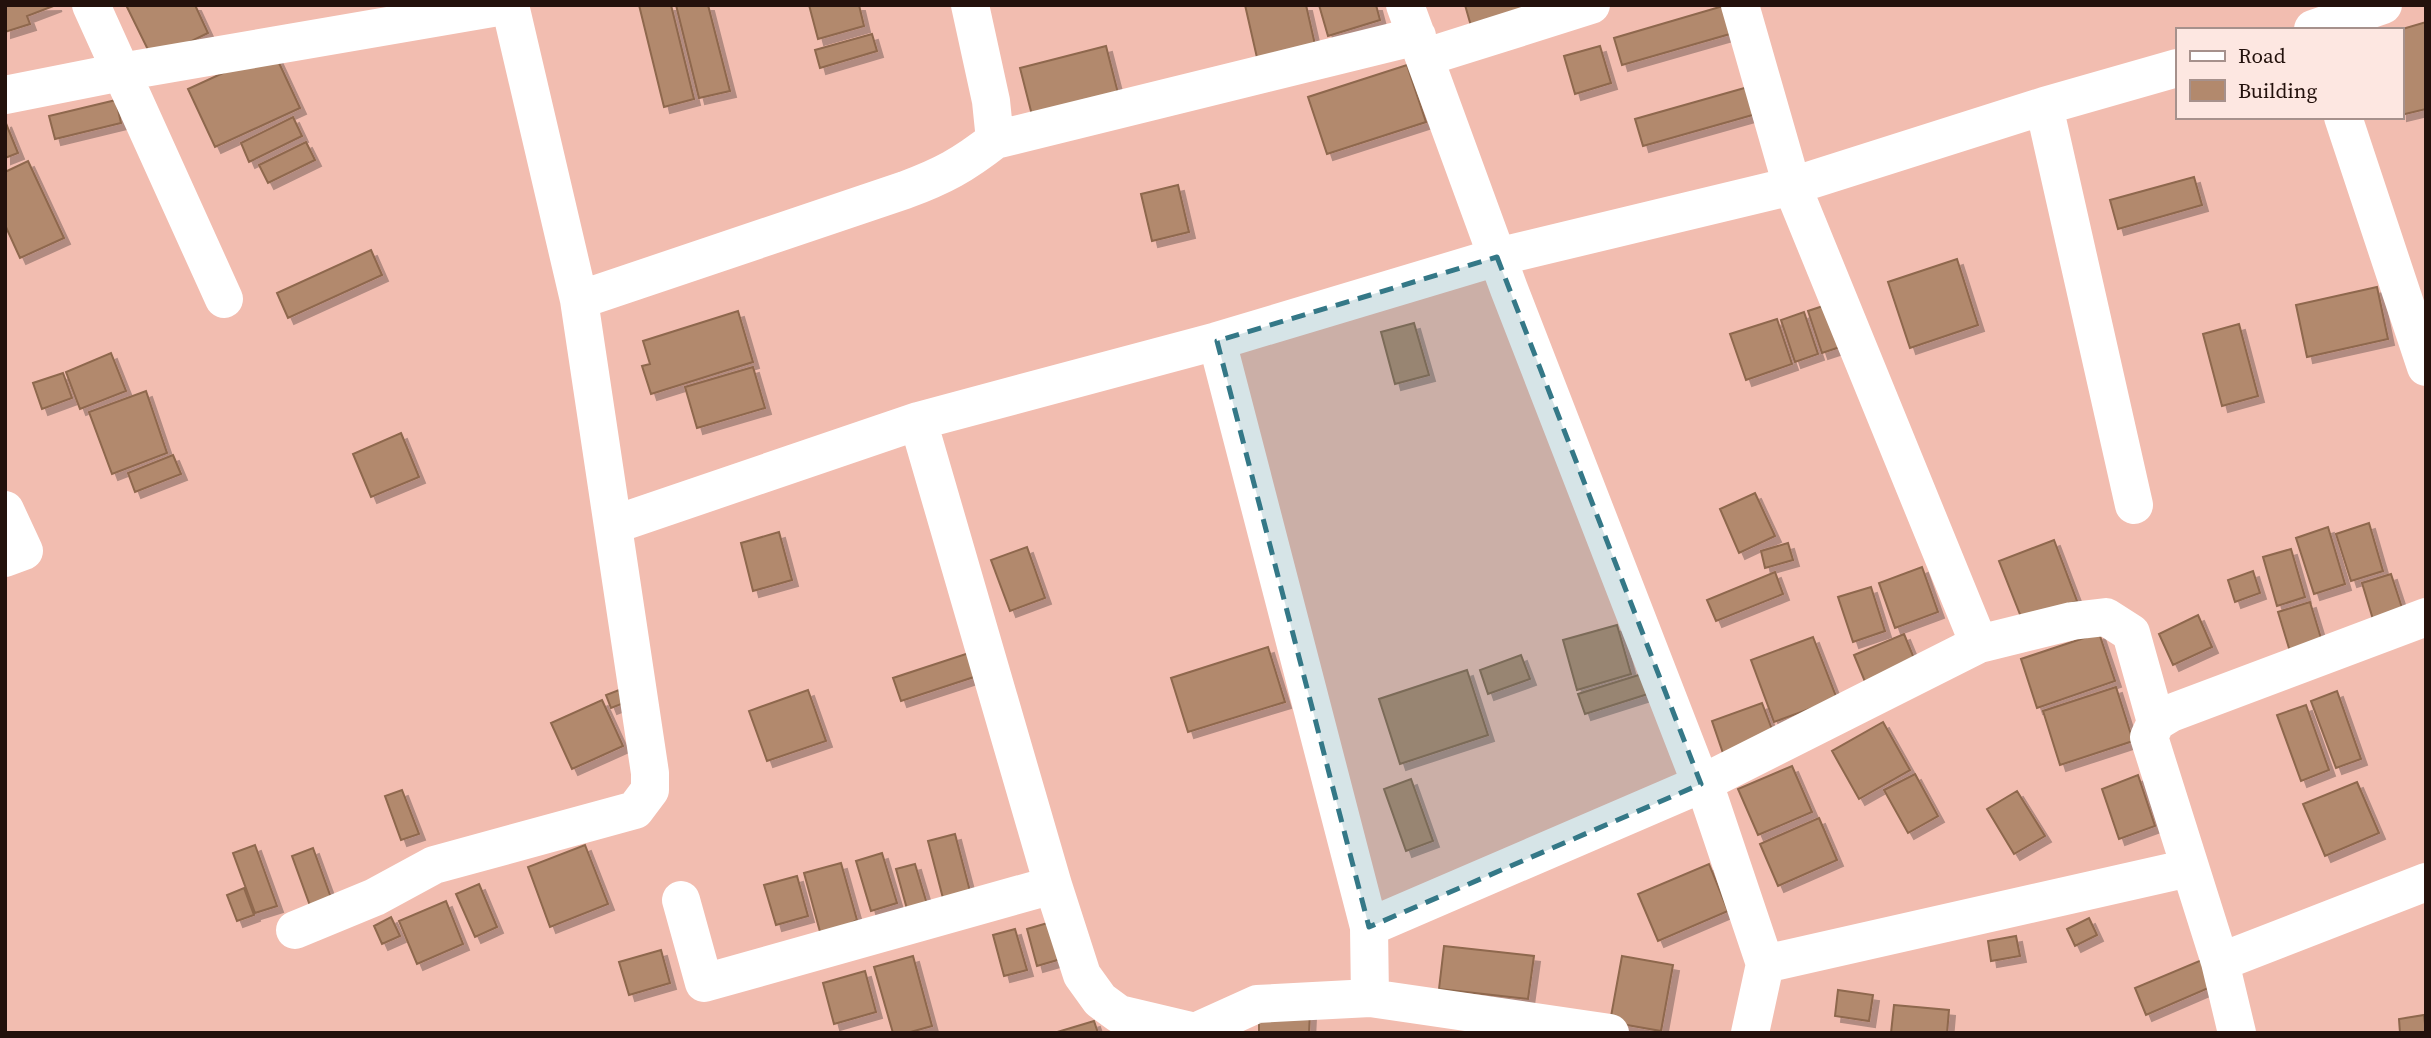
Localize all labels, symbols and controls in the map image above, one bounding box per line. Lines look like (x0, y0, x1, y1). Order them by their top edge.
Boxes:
legend (2176, 28, 2403, 119)
text: Road (2238, 41, 2286, 70)
text: Building (2238, 76, 2317, 105)

